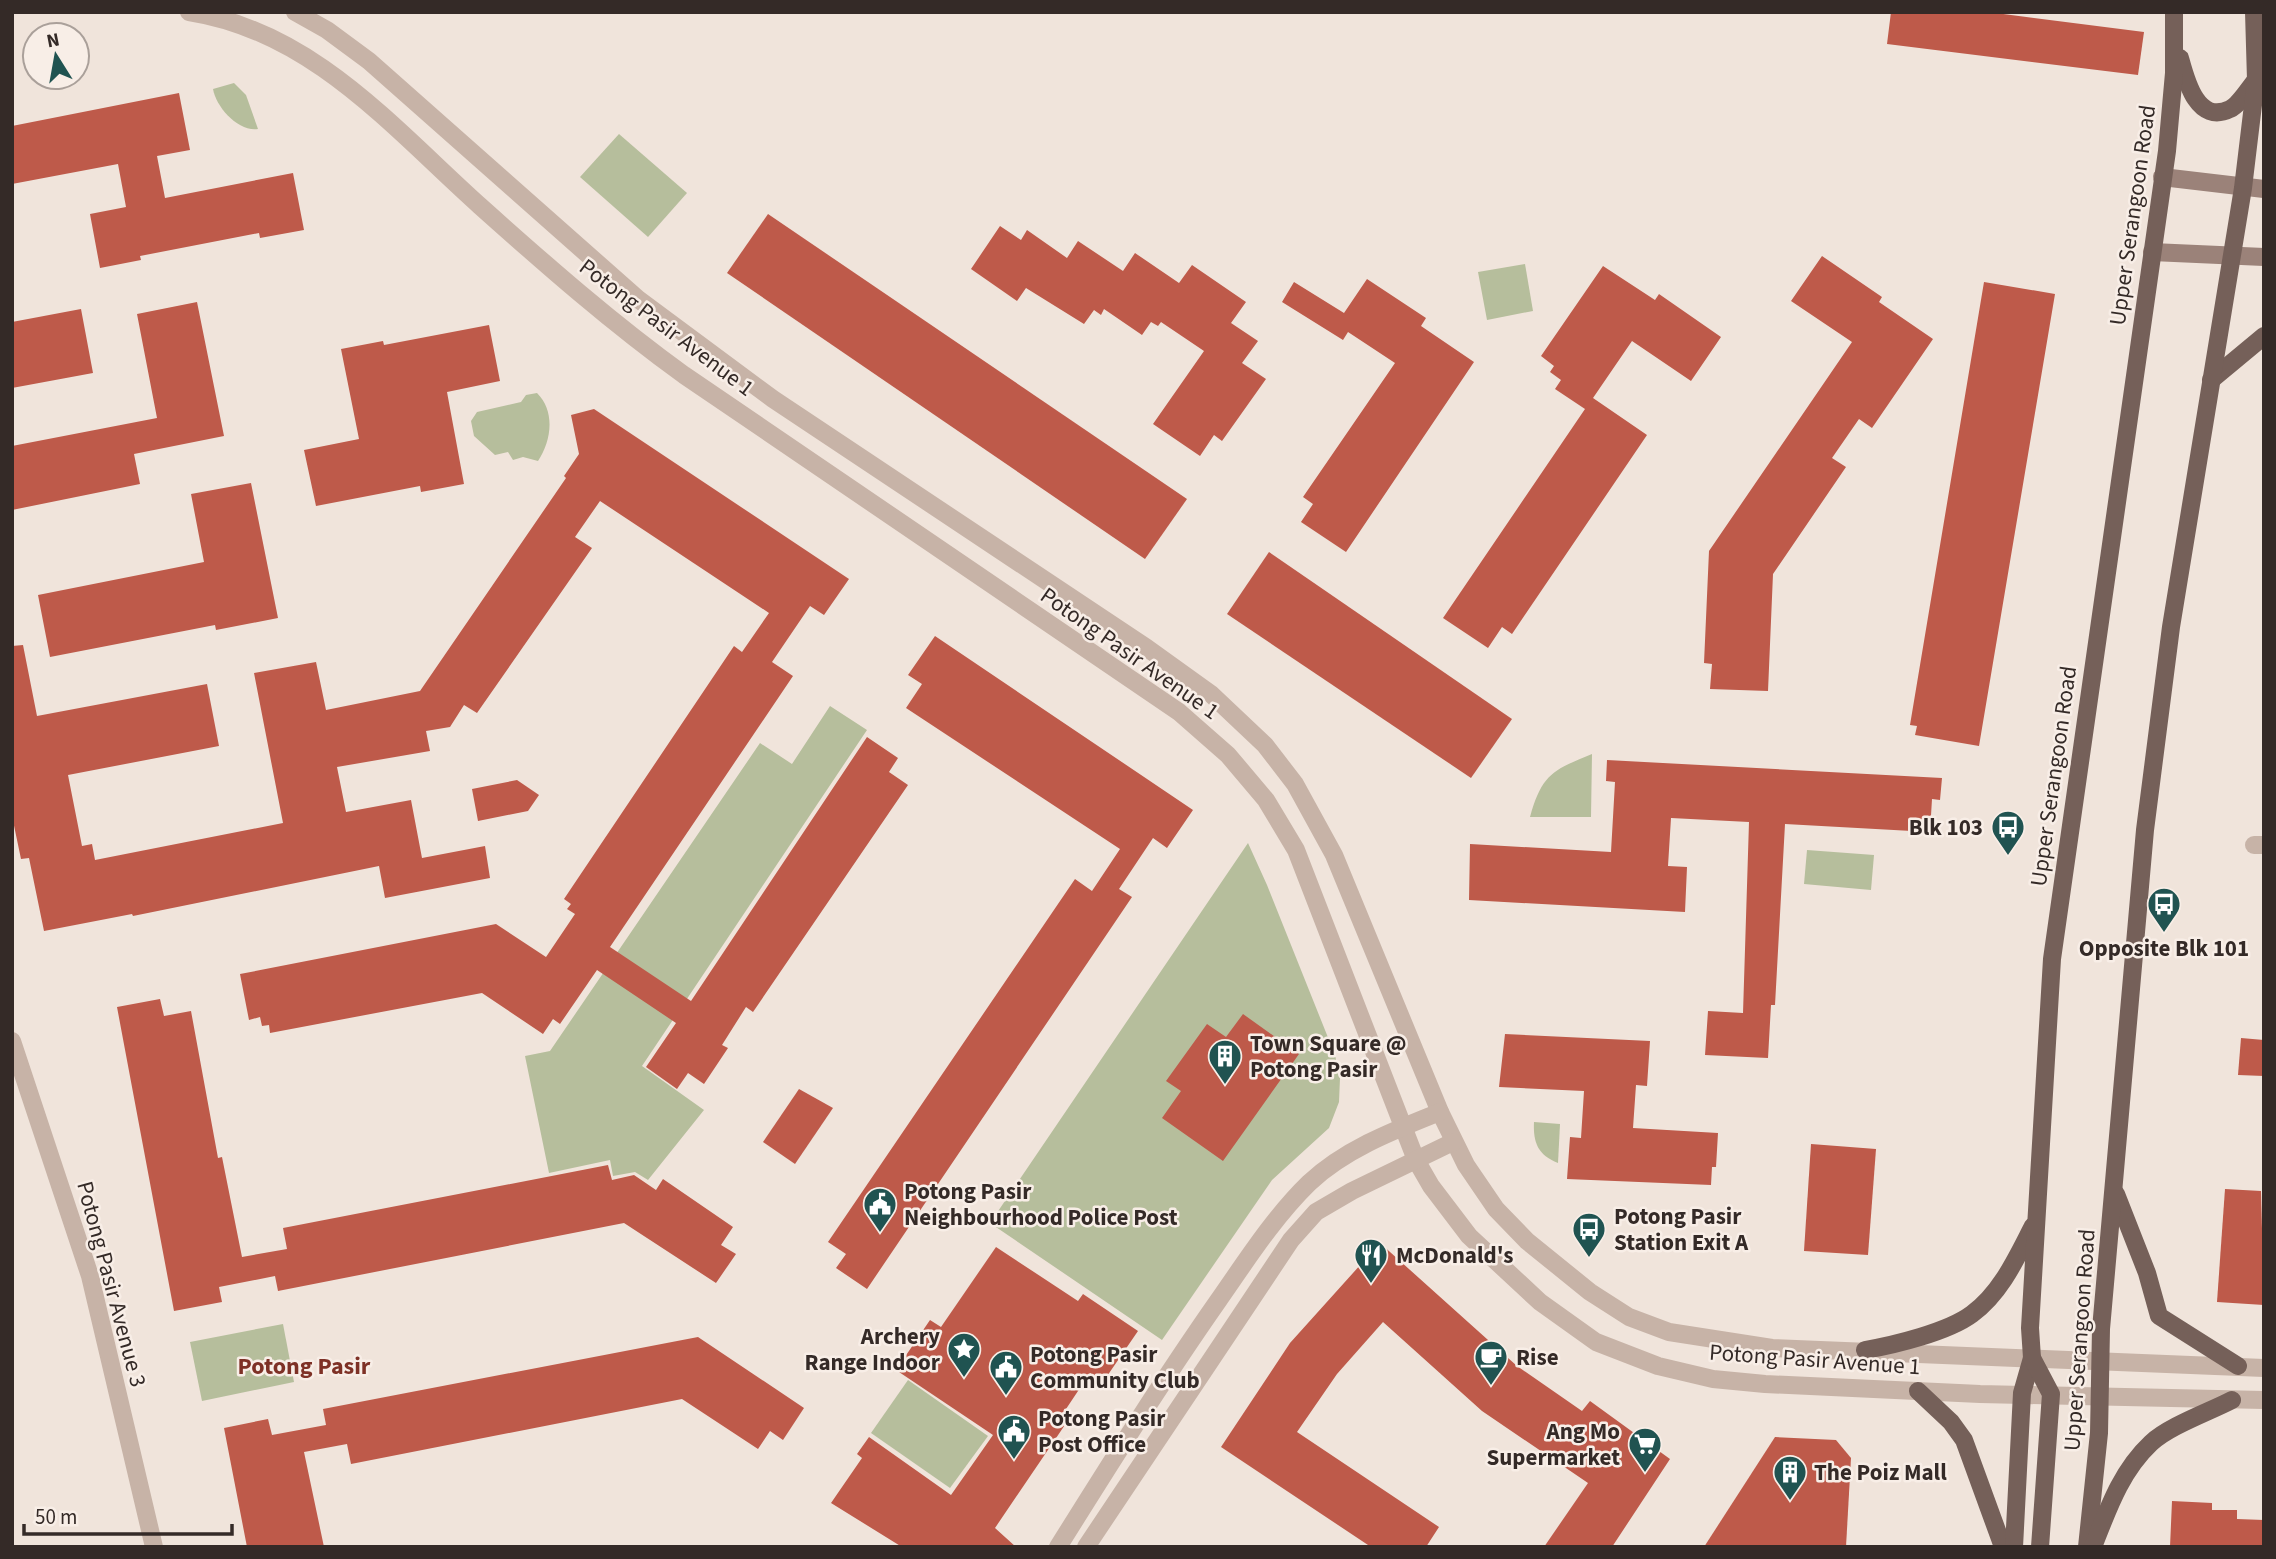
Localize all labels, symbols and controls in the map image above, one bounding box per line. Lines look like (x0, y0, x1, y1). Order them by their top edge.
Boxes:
north arrow (21, 21, 91, 91)
text: N (44, 26, 62, 55)
street label: Upper Serangoon Road (2101, 103, 2164, 327)
street label: Potong Pasir Avenue 1 (572, 251, 761, 404)
street label: Potong Pasir Avenue 1 (1034, 579, 1226, 728)
street label: Upper Serangoon Road (2022, 664, 2085, 888)
bus stop icon: Blk 103 (1989, 808, 2027, 857)
place label: Blk 103 (1909, 811, 1983, 844)
bus stop icon: Opposite Blk 101 (2145, 885, 2183, 934)
place label: Opposite Blk 101 (2079, 932, 2249, 965)
place label: Town Square @ Potong Pasir (1250, 1027, 1407, 1086)
building icon: Town Square @ Potong Pasir (1206, 1037, 1244, 1086)
place label: Potong Pasir Neighbourhood Police Post (904, 1175, 1178, 1234)
street label: Potong Pasir Avenue 3 (68, 1178, 155, 1391)
public building icon: Potong Pasir Neighbourhood Police Post (861, 1185, 899, 1234)
place label: Potong Pasir Station Exit A (1614, 1200, 1749, 1259)
bus stop icon: Potong Pasir Station Exit A (1570, 1210, 1608, 1259)
street label: Upper Serangoon Road (2055, 1228, 2104, 1452)
restaurant icon: McDonald's (1352, 1236, 1390, 1285)
place label: McDonald's (1396, 1239, 1513, 1272)
place label: Archery Range Indoor (804, 1320, 941, 1379)
place icon: Archery Range Indoor (945, 1330, 983, 1379)
street label: Potong Pasir Avenue 1 (1708, 1336, 1922, 1383)
place label: Potong Pasir Community Club (1030, 1338, 1200, 1397)
cafe icon: Rise (1472, 1338, 1510, 1387)
place label: Rise (1516, 1341, 1559, 1374)
public building icon: Potong Pasir Community Club (987, 1348, 1025, 1397)
district label: Potong Pasir (238, 1349, 371, 1384)
place label: Potong Pasir Post Office (1038, 1402, 1166, 1461)
public building icon: Potong Pasir Post Office (995, 1412, 1033, 1461)
place label: Ang Mo Supermarket (1486, 1415, 1620, 1474)
supermarket icon: Ang Mo Supermarket (1626, 1425, 1664, 1474)
building icon: The Poiz Mall (1771, 1453, 1809, 1502)
place label: The Poiz Mall (1814, 1456, 1947, 1489)
scale bar (24, 1492, 233, 1536)
text: 50 m (35, 1502, 77, 1532)

